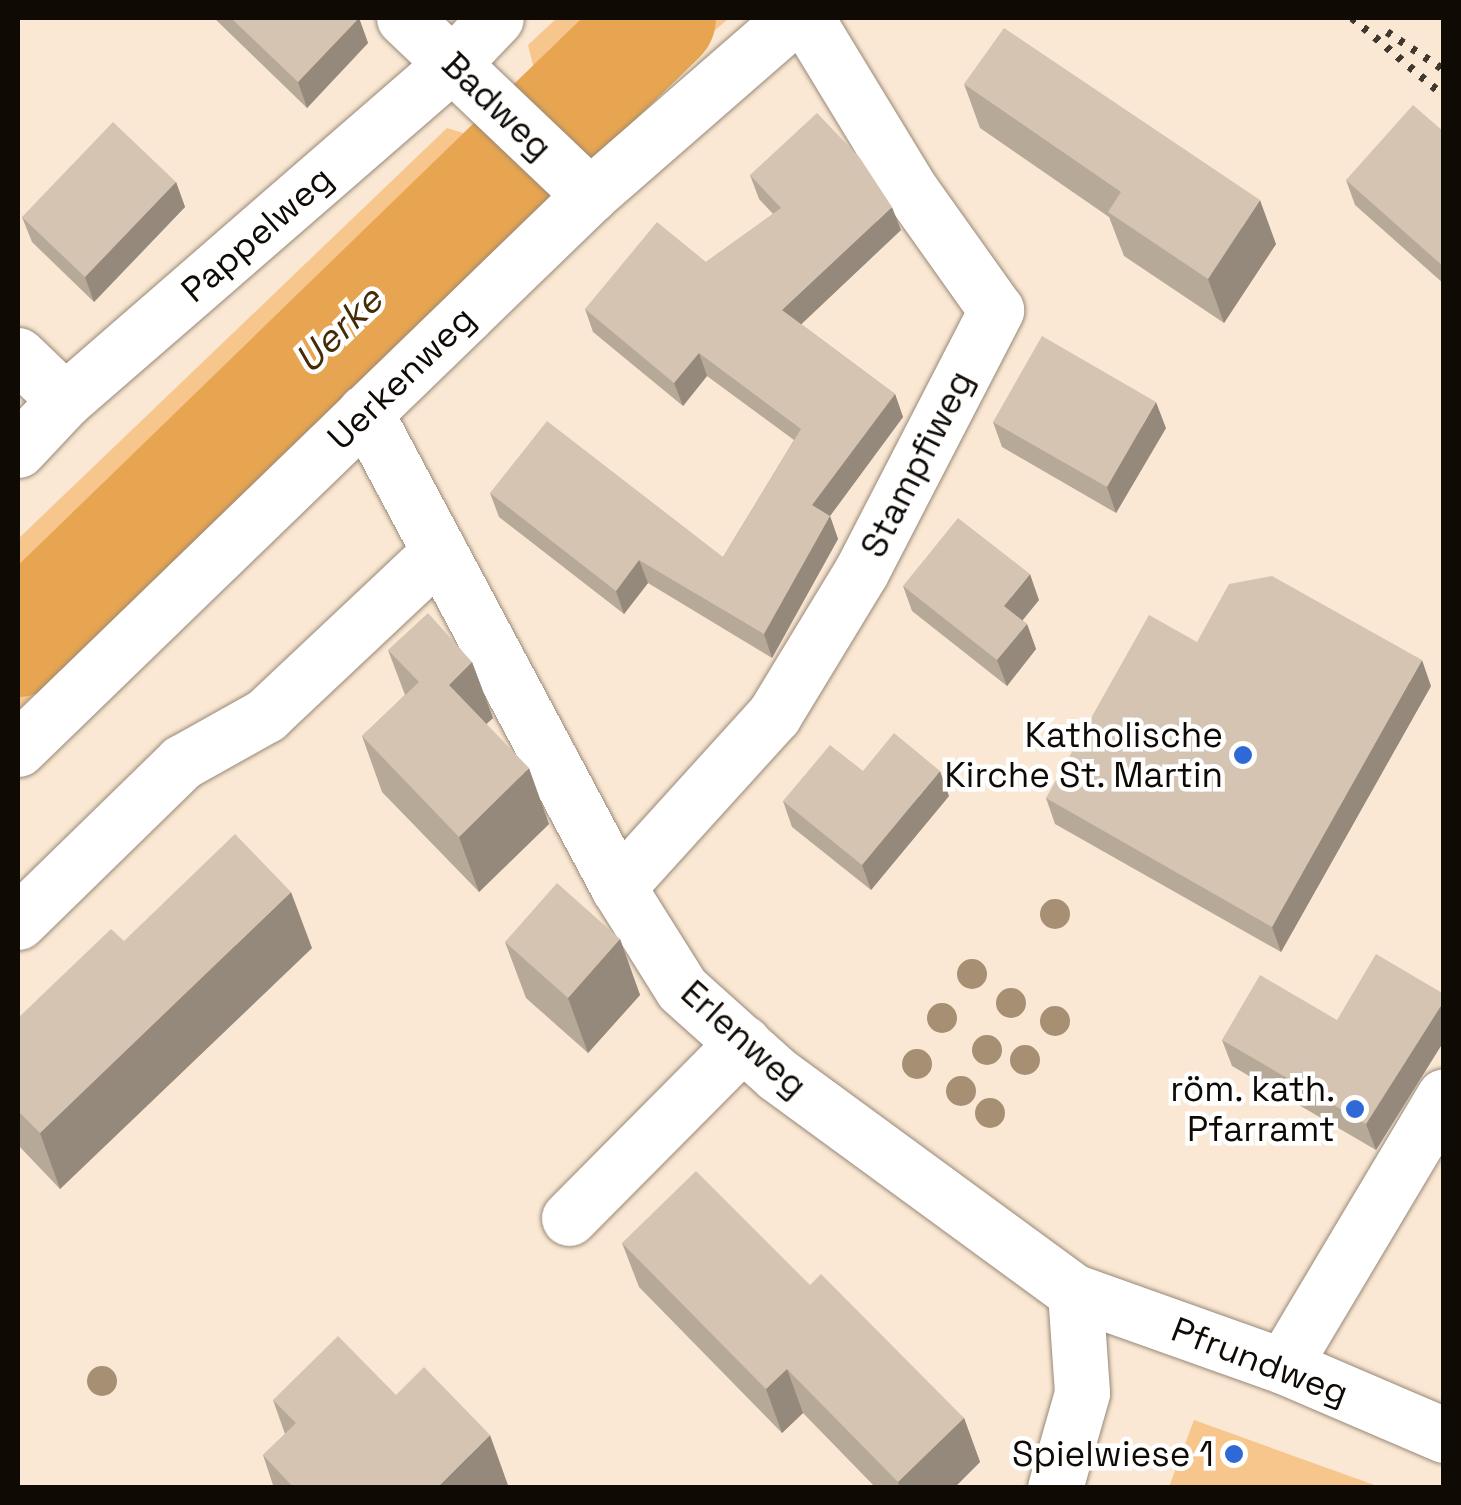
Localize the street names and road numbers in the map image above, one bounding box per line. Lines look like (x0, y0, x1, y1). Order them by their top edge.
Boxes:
street label: Badweg (433, 44, 561, 168)
street label: Pappelweg (173, 157, 341, 311)
street label: Uerkenweg (319, 298, 483, 458)
street label: Stampfiweg (852, 364, 982, 564)
street label: Erlenweg (673, 972, 815, 1106)
street label: Pfrundweg (1166, 1308, 1354, 1414)

